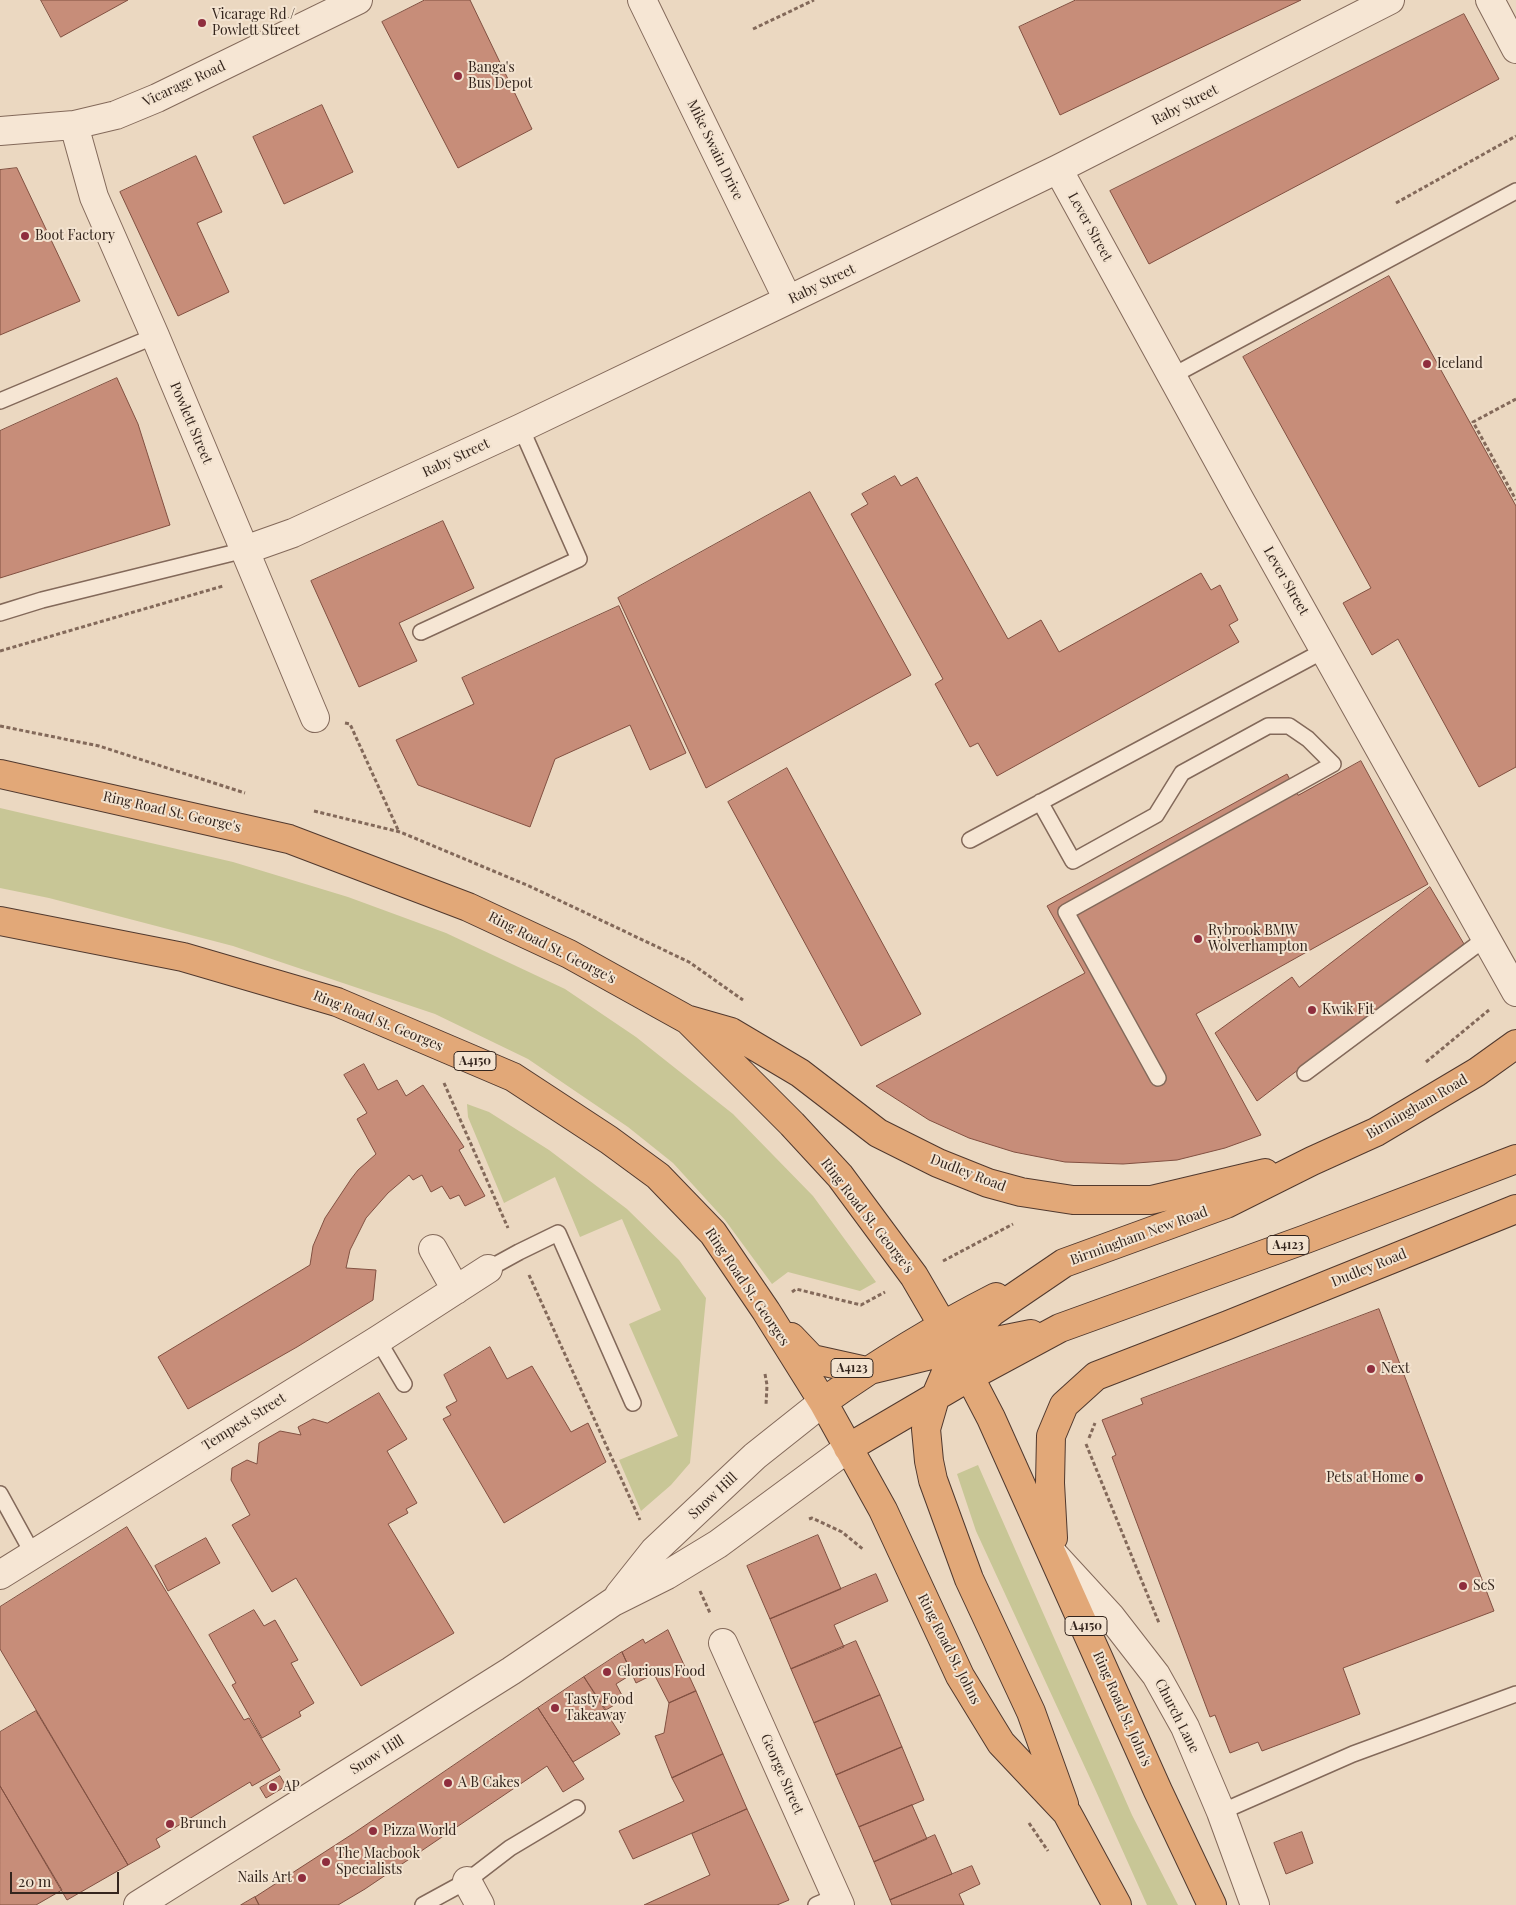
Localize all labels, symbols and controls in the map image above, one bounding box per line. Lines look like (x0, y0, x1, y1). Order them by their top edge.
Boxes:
place label: Vicarage Rd / Powlett Street (212, 7, 299, 40)
marker: Vicarage Rd / Powlett Street (196, 17, 208, 29)
street label: Vicarage Road (140, 58, 228, 110)
place label: Banga's Bus Depot (468, 60, 533, 92)
marker: Banga's Bus Depot (452, 70, 464, 82)
street label: Raby Street (1149, 81, 1221, 129)
street label: Mike Swain Drive (683, 97, 747, 203)
street label: Lever Street (1064, 190, 1116, 264)
place label: Boot Factory (35, 228, 115, 244)
marker: Boot Factory (19, 230, 31, 242)
street label: Raby Street (786, 261, 858, 307)
place label: Iceland (1437, 356, 1483, 372)
marker: Iceland (1421, 358, 1433, 370)
street label: Powlett Street (166, 379, 216, 467)
street label: Raby Street (420, 435, 492, 481)
street label: Lever Street (1260, 544, 1312, 618)
street label: Ring Road St. George's (101, 788, 243, 836)
street label: Ring Road St. George's (485, 908, 619, 988)
place label: Rybrook BMW Wolverhampton (1208, 923, 1308, 956)
marker: Rybrook BMW Wolverhampton (1192, 933, 1204, 945)
street label: Ring Road St. Georges (311, 987, 445, 1055)
place label: Kwik Fit (1322, 1002, 1374, 1018)
marker: Kwik Fit (1306, 1004, 1318, 1016)
road number: A4150 (454, 1052, 496, 1070)
street label: Birmingham Road (1363, 1071, 1471, 1143)
street label: Dudley Road (928, 1151, 1008, 1195)
street label: Ring Road St. George's (817, 1155, 917, 1277)
street label: Birmingham New Road (1068, 1203, 1210, 1269)
street label: Ring Road St. Georges (701, 1225, 793, 1349)
road number: A4123 (1267, 1236, 1309, 1254)
street label: Dudley Road (1329, 1245, 1409, 1291)
road number: A4123 (831, 1359, 873, 1378)
place label: Next (1381, 1361, 1410, 1377)
marker: Next (1365, 1363, 1377, 1375)
street label: Tempest Street (199, 1390, 289, 1454)
street label: Snow Hill (685, 1469, 741, 1523)
place label: Pets at Home (1326, 1470, 1409, 1486)
marker: Pets at Home (1413, 1472, 1425, 1484)
place label: ScS (1473, 1578, 1495, 1594)
marker: ScS (1457, 1580, 1469, 1592)
street label: Ring Road St. Johns (914, 1591, 984, 1707)
road number: A4150 (1065, 1616, 1107, 1635)
street label: Ring Road St. John's (1089, 1649, 1155, 1769)
place label: Glorious Food (617, 1664, 705, 1680)
marker: Glorious Food (601, 1666, 613, 1678)
street label: Church Lane (1151, 1676, 1203, 1756)
place label: Tasty Food Takeaway (565, 1692, 633, 1724)
marker: Tasty Food Takeaway (549, 1702, 561, 1714)
street label: George Street (757, 1731, 807, 1817)
street label: Snow Hill (347, 1732, 407, 1778)
place label: A B Cakes (458, 1775, 520, 1791)
marker: A B Cakes (442, 1777, 454, 1789)
place label: AP (283, 1779, 300, 1795)
marker: AP (267, 1781, 279, 1793)
place label: Brunch (180, 1816, 226, 1832)
marker: Brunch (164, 1818, 176, 1830)
place label: Pizza World (383, 1823, 456, 1839)
marker: Pizza World (367, 1825, 379, 1837)
place label: The Macbook Specialists (336, 1846, 420, 1878)
marker: The Macbook Specialists (320, 1856, 332, 1868)
scale bar (12, 1862, 121, 1894)
place label: Nails Art (238, 1870, 292, 1886)
text: 20 m (18, 1871, 51, 1891)
marker: Nails Art (296, 1872, 308, 1884)

